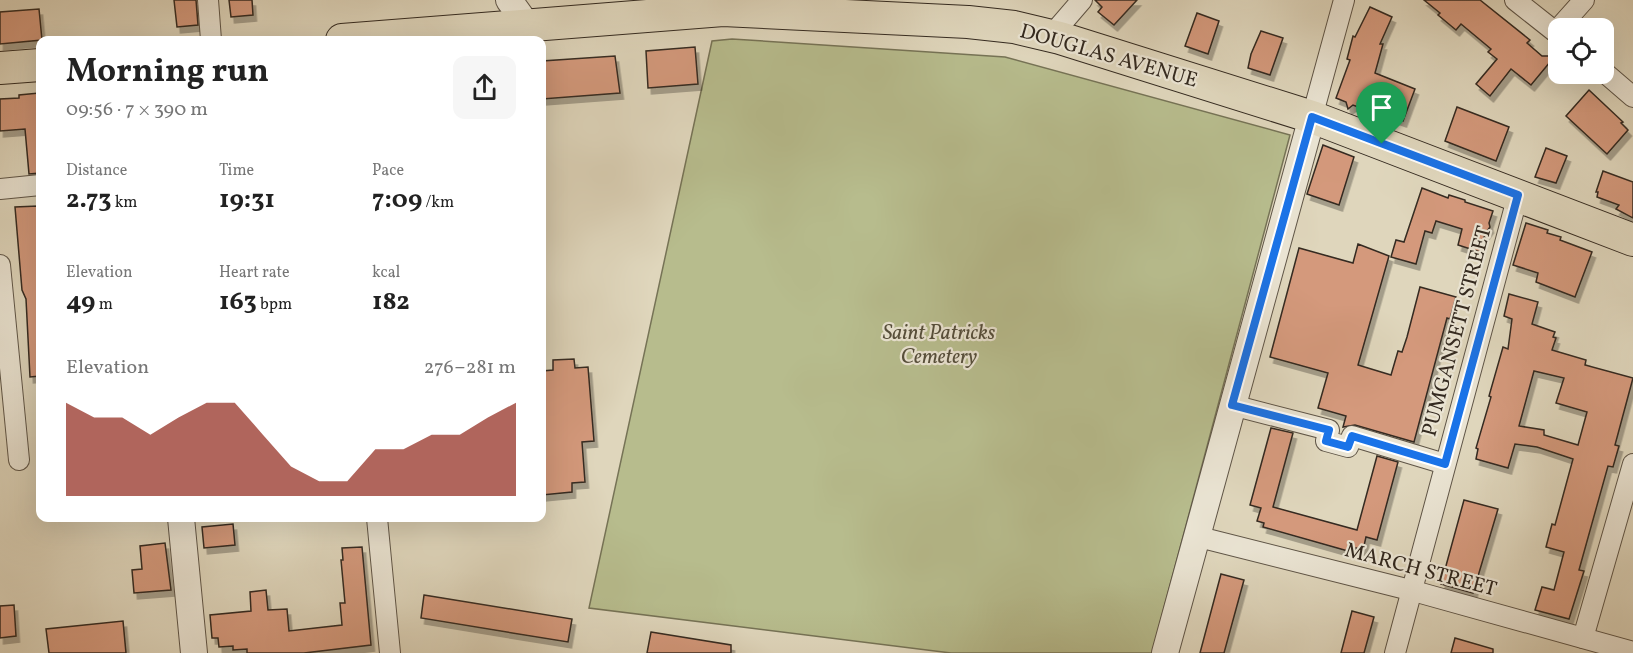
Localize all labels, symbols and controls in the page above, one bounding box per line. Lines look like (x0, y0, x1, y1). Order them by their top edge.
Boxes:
street label: DOUGLAS AVENUE (1016, 17, 1201, 96)
map controls (1548, 18, 1614, 84)
button: locate (1548, 18, 1614, 84)
text: Morning run (66, 50, 269, 96)
button: share (453, 56, 516, 119)
pin (1356, 82, 1407, 144)
icon: arrive (1365, 91, 1398, 124)
text: 09:56 · 7 × 390 m (66, 96, 208, 124)
text: Distance (66, 160, 127, 182)
text: Time (219, 160, 254, 182)
text: Pace (372, 160, 404, 182)
text: 2.73 (66, 182, 111, 218)
text: 19:31 (219, 182, 275, 218)
text: 7:09 (372, 182, 422, 218)
text: km (111, 192, 138, 214)
text: /km (422, 192, 454, 214)
street label: PUMGANSETT STREET (1415, 223, 1500, 440)
text: Elevation (66, 262, 133, 284)
text: Heart rate (219, 262, 290, 284)
text: kcal (372, 262, 400, 284)
text: 49 (66, 284, 95, 320)
text: 163 (219, 284, 257, 320)
text: 182 (372, 284, 410, 320)
text: m (95, 294, 113, 316)
text: bpm (257, 294, 292, 316)
park label: Saint Patricks Cemetery (883, 319, 996, 372)
text: Elevation (66, 354, 149, 382)
text: 276–281 m (424, 354, 516, 382)
street label: MARCH STREET (1341, 536, 1500, 605)

